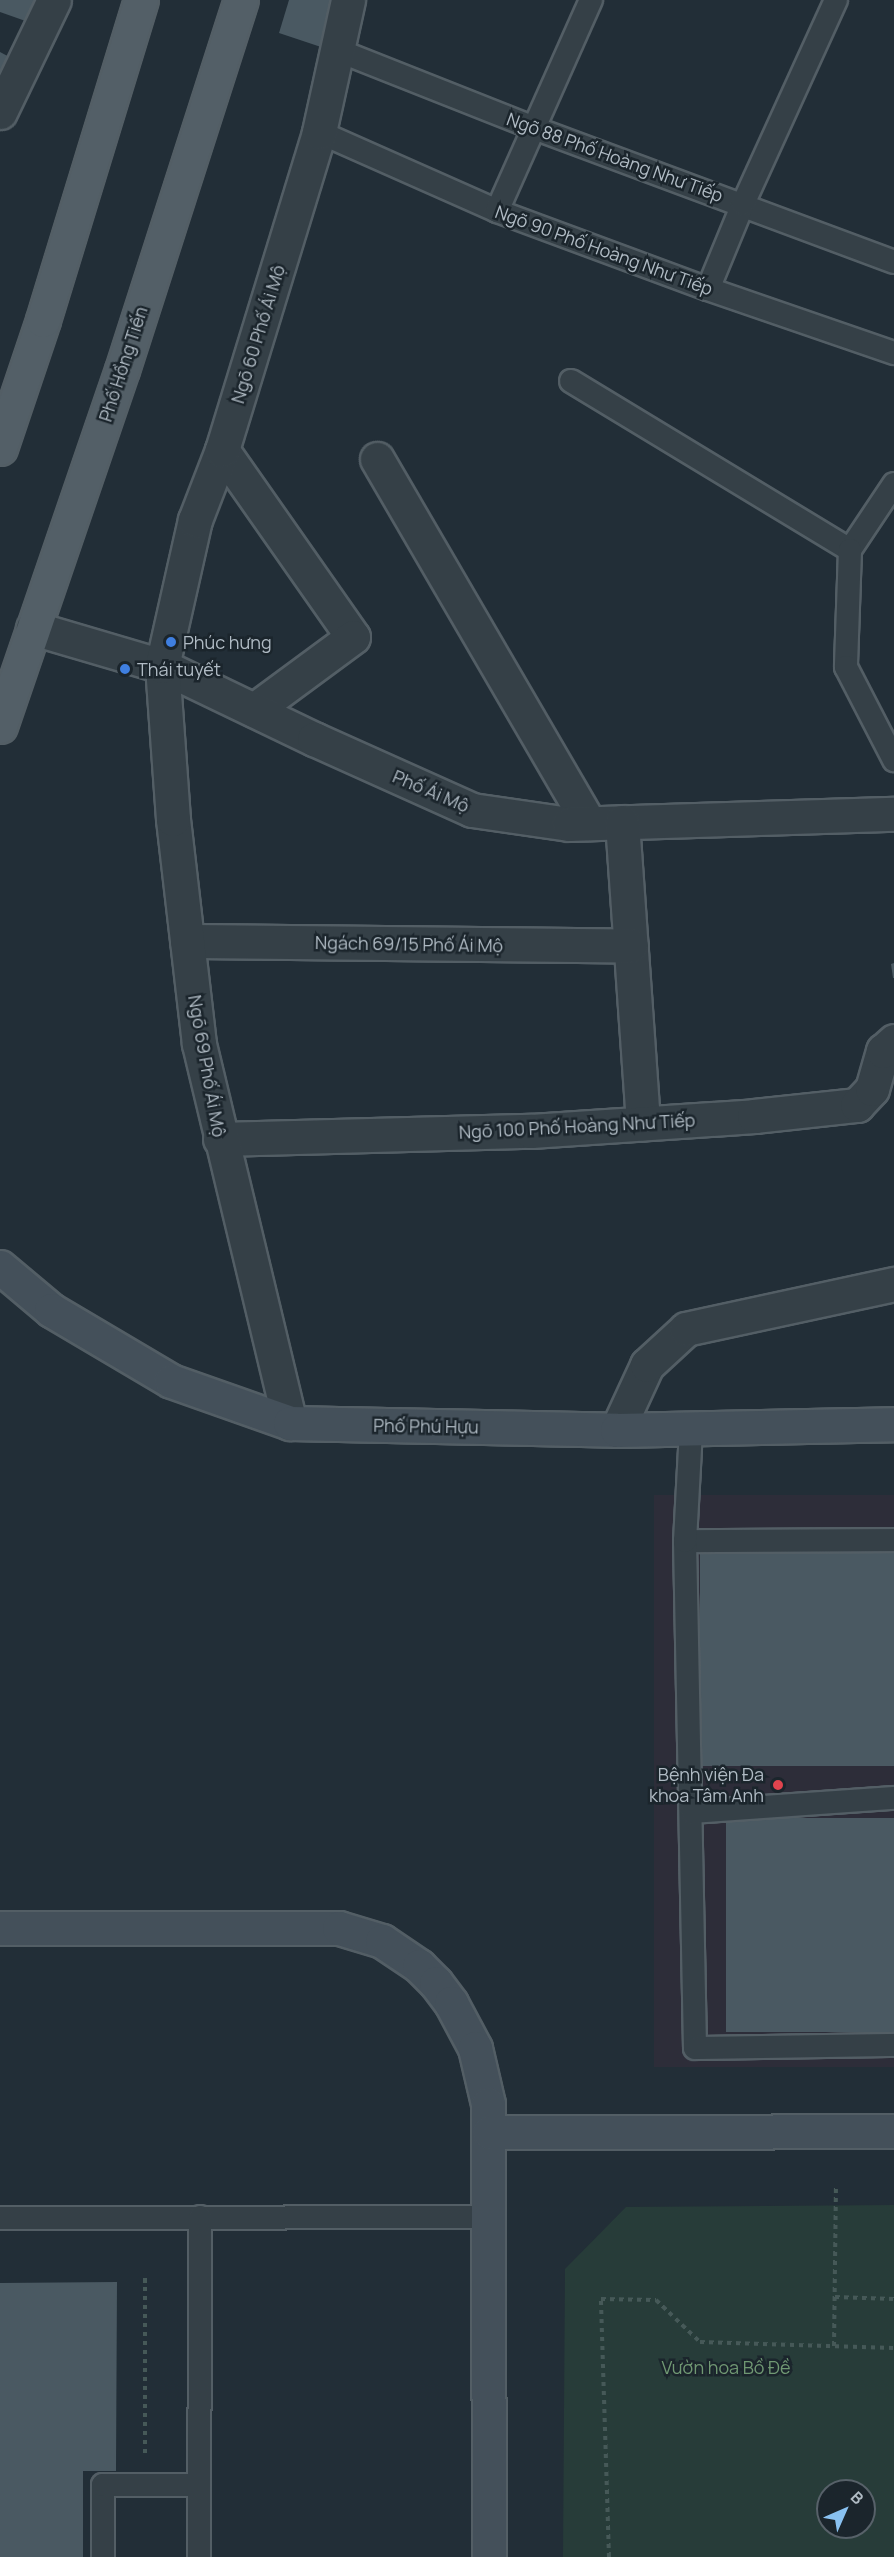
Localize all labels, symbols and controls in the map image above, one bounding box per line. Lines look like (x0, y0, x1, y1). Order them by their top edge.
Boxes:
street label: Ngõ 88 Phố Hoàng Như Tiếp (504, 108, 726, 206)
street label: Ngõ 90 Phố Hoàng Như Tiếp (492, 201, 716, 299)
street label: Ngõ 60 Phố Ái Mộ (227, 262, 289, 406)
street label: Phố Hồng Tiến (94, 304, 152, 424)
place label: Phúc hưng (183, 631, 272, 653)
marker: Phúc hưng (164, 635, 178, 649)
place label: Thái tuyết (137, 658, 221, 680)
marker: Thái tuyết (118, 662, 132, 676)
street label: Phố Ái Mộ (390, 765, 472, 817)
street label: Ngách 69/15 Phố Ái Mộ (315, 932, 503, 956)
street label: Ngõ 69 Phố Ái Mộ (184, 993, 230, 1139)
street label: Ngõ 100 Phố Hoàng Như Tiếp (458, 1109, 696, 1143)
street label: Phố Phú Hựu (373, 1414, 479, 1438)
place label: Bệnh viện Đa khoa Tâm Anh (649, 1764, 764, 1806)
marker: Bệnh viện Đa khoa Tâm Anh (769, 1776, 787, 1794)
park label: Vườn hoa Bồ Đề (662, 2356, 790, 2378)
north arrow (816, 2479, 876, 2539)
text: B (846, 2486, 869, 2509)

